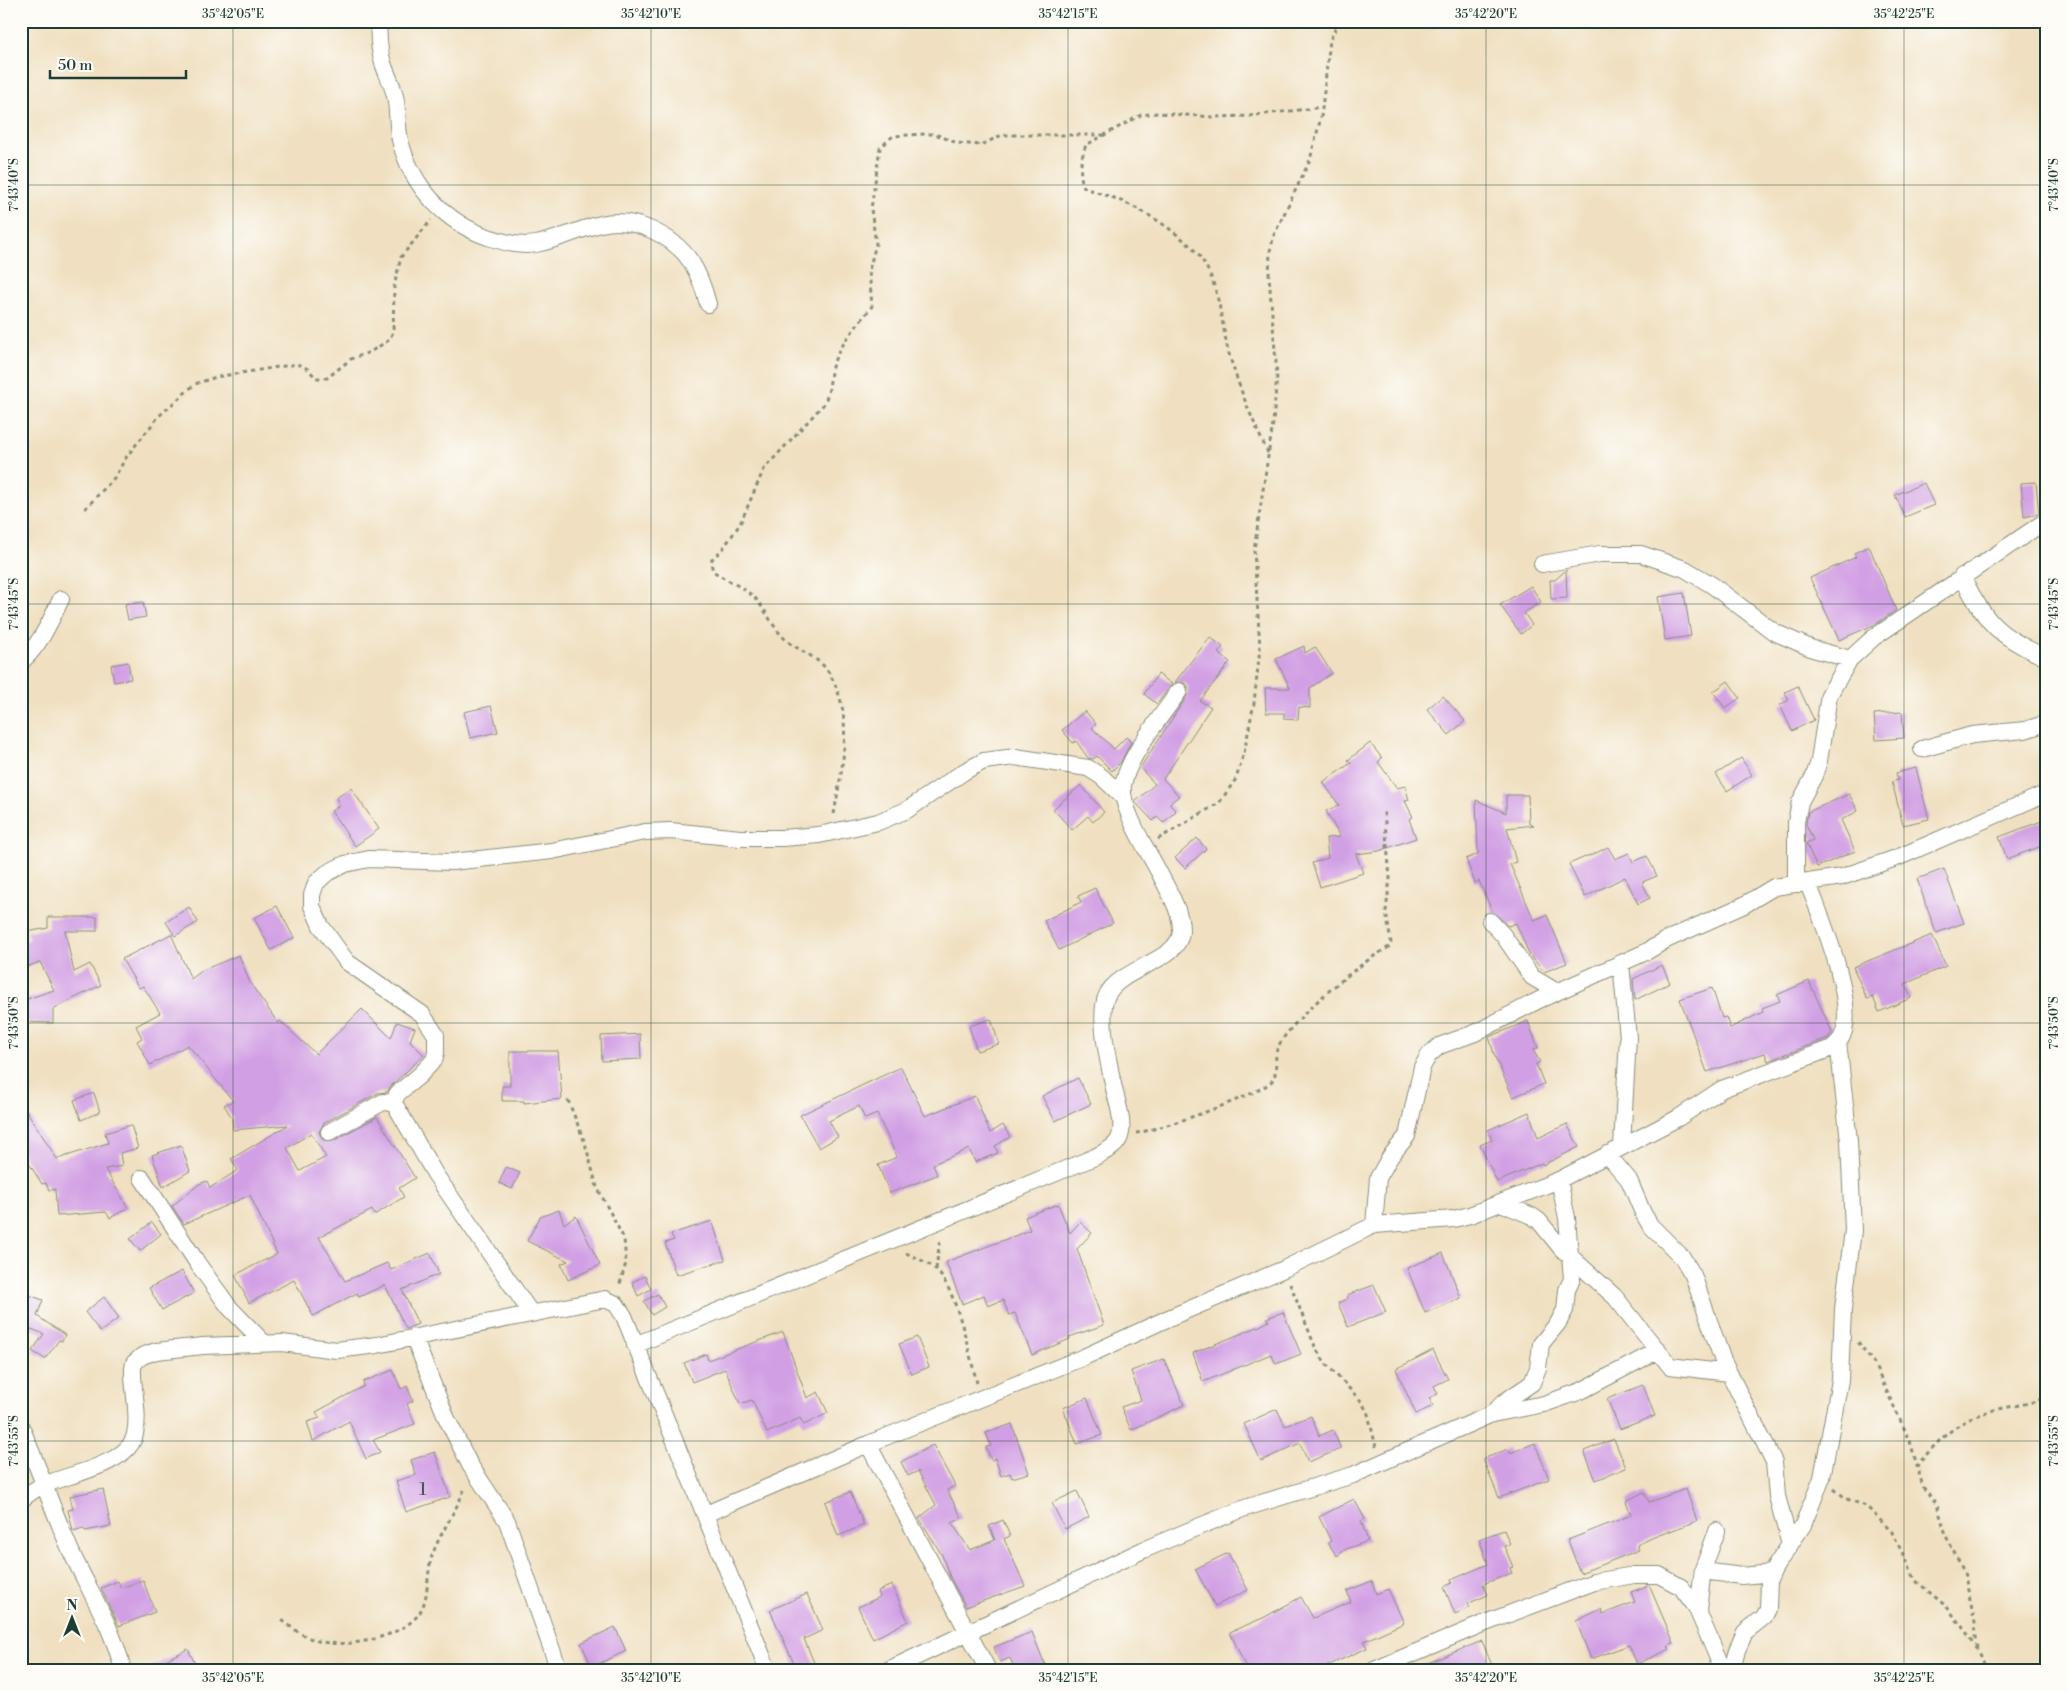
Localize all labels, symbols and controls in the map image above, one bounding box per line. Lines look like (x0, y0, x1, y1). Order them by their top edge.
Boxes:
text: 35°42'05"E (202, 7, 264, 22)
text: 35°42'10"E (621, 7, 681, 22)
text: 35°42'15"E (1038, 7, 1098, 22)
text: 35°42'20"E (1455, 7, 1517, 22)
text: 35°42'25"E (1874, 7, 1934, 22)
scale bar (50, 48, 186, 80)
text: 50 m (58, 56, 92, 75)
text: 7°43'40"S (7, 158, 22, 212)
text: 7°43'40"S (2047, 158, 2062, 212)
text: 7°43'45"S (7, 578, 22, 630)
text: 7°43'45"S (2047, 578, 2062, 630)
text: 7°43'50"S (7, 996, 22, 1050)
text: 7°43'50"S (2047, 996, 2062, 1050)
text: 7°43'55"S (7, 1415, 22, 1467)
text: 7°43'55"S (2047, 1415, 2062, 1467)
house number: 1 (419, 1478, 427, 1501)
north arrow (48, 1594, 98, 1644)
text: N (66, 1597, 78, 1615)
text: 35°42'05"E (202, 1671, 264, 1686)
text: 35°42'10"E (621, 1671, 681, 1686)
text: 35°42'15"E (1038, 1671, 1098, 1686)
text: 35°42'20"E (1455, 1671, 1517, 1686)
text: 35°42'25"E (1874, 1671, 1934, 1686)

